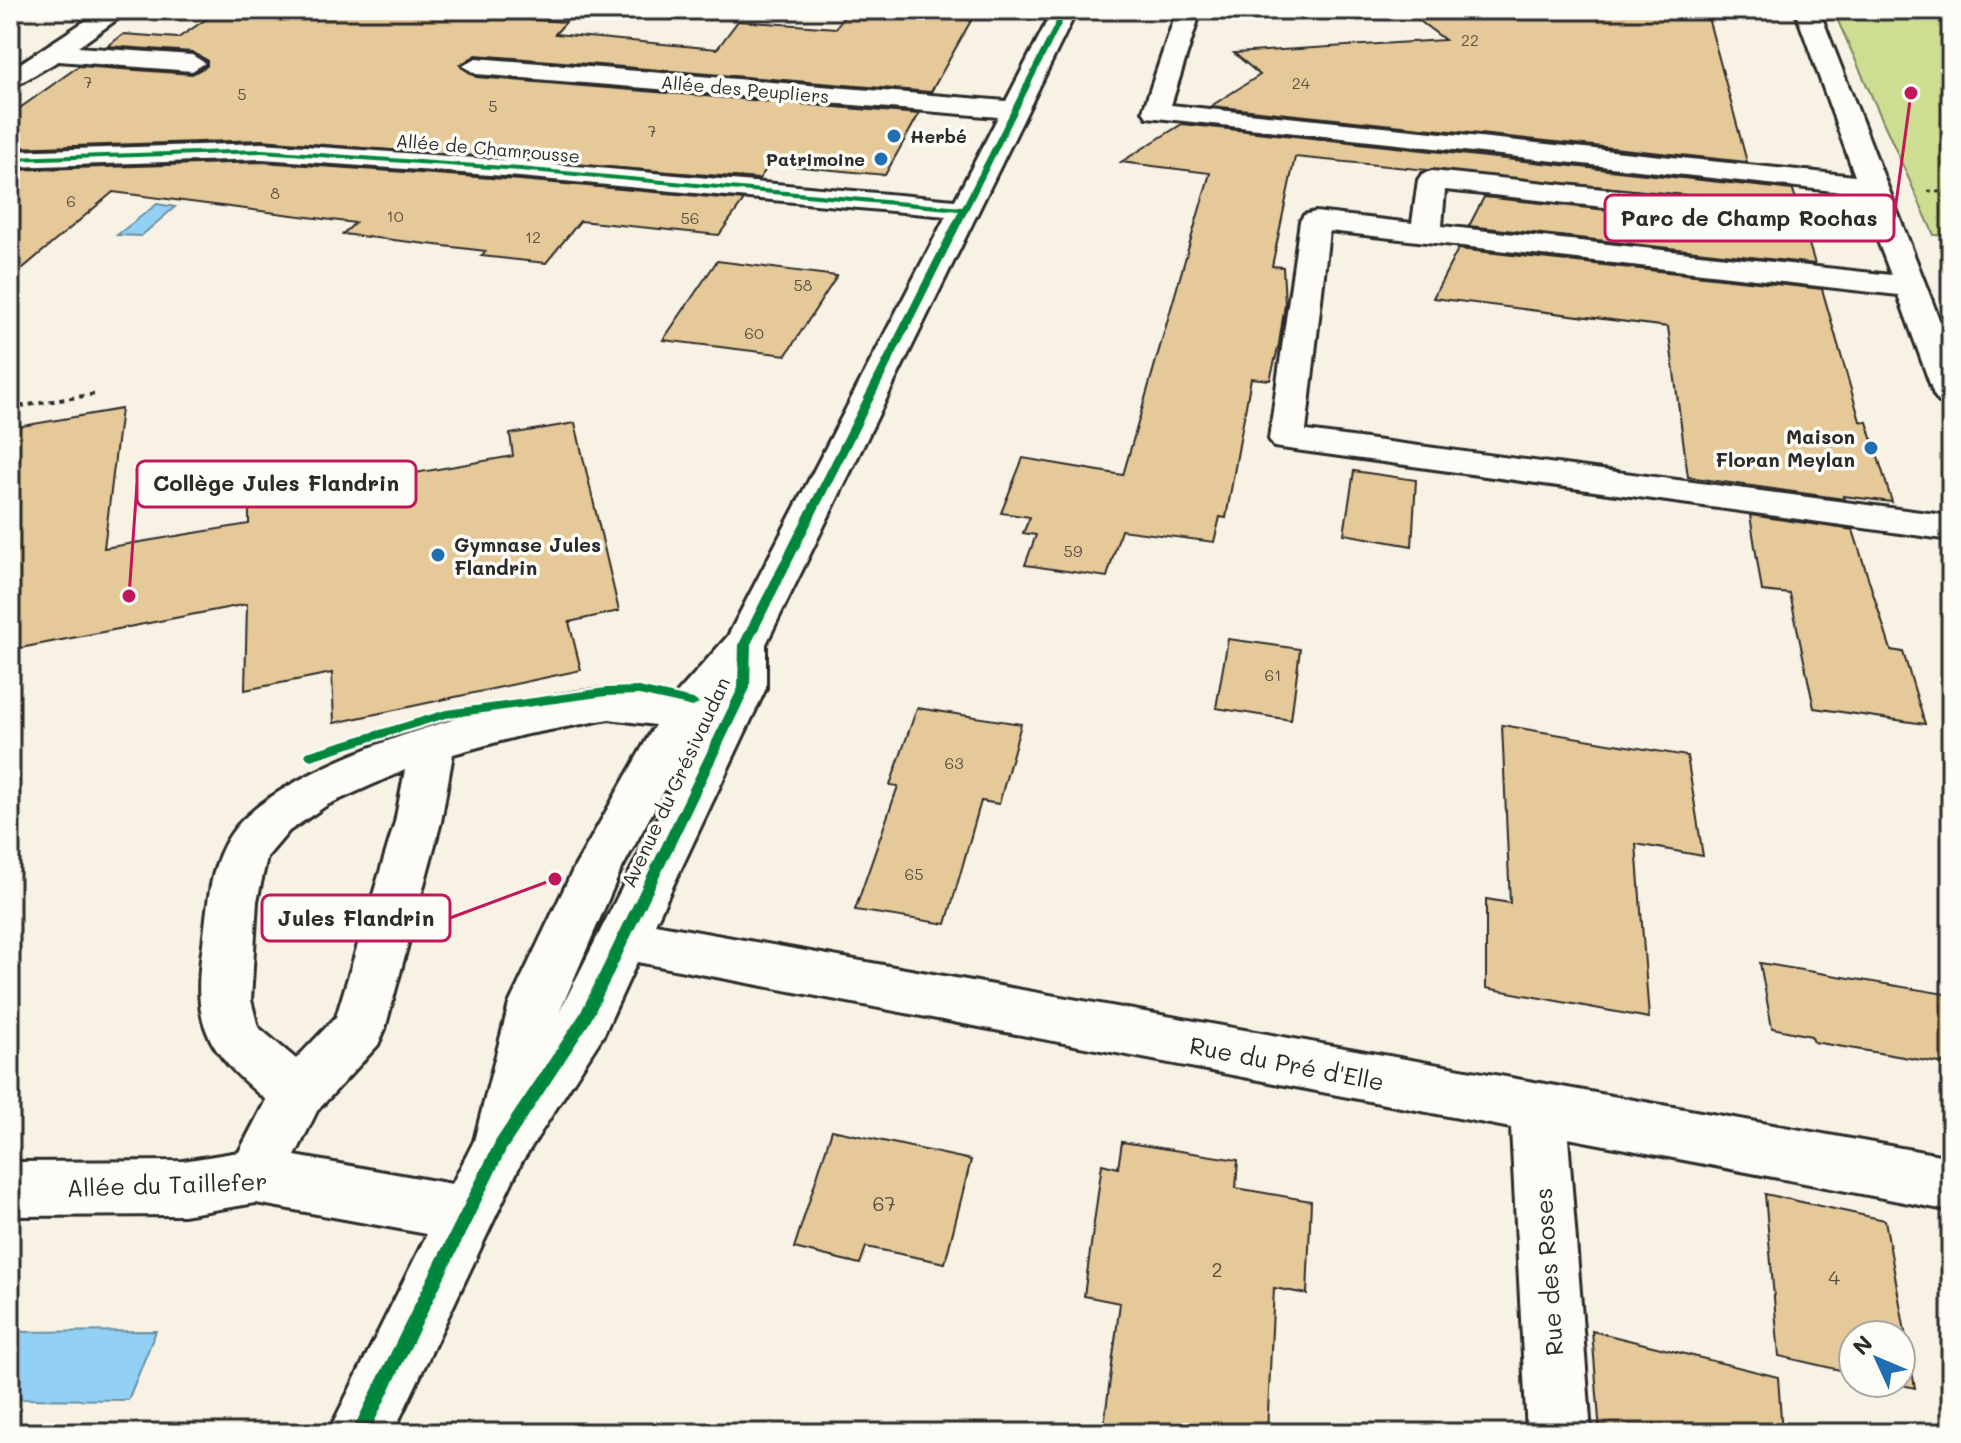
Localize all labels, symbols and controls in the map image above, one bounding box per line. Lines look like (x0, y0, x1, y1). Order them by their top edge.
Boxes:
house number: 22 (1461, 29, 1479, 50)
street label: Allée des Peupliers (660, 70, 830, 108)
house number: 7 (84, 71, 93, 92)
house number: 24 (1292, 72, 1311, 93)
house number: 5 (237, 83, 247, 104)
house number: 5 (488, 95, 498, 116)
house number: 7 (648, 120, 657, 141)
place label: Herbé (910, 124, 967, 148)
marker: Herbé (885, 127, 903, 145)
street label: Allée de Chamrousse (395, 128, 581, 168)
place label: Patrimoine (766, 147, 865, 171)
marker: Patrimoine (872, 150, 890, 168)
house number: 8 (270, 182, 280, 203)
house number: 6 (66, 190, 76, 211)
callout: Parc de Champ Rochas (1605, 195, 1894, 241)
text: Parc de Champ Rochas (1620, 203, 1878, 232)
house number: 10 (386, 205, 404, 226)
house number: 56 (681, 207, 700, 228)
house number: 12 (525, 226, 541, 247)
house number: 58 (793, 274, 813, 295)
house number: 60 (744, 322, 764, 343)
place label: Maison Floran Meylan (1715, 423, 1855, 472)
marker: Maison Floran Meylan (1862, 439, 1880, 457)
callout: Collège Jules Flandrin (137, 461, 416, 507)
text: Collège Jules Flandrin (153, 468, 399, 497)
place label: Gymnase Jules Flandrin (454, 531, 601, 580)
house number: 59 (1064, 540, 1082, 561)
marker: Gymnase Jules Flandrin (429, 546, 447, 564)
house number: 61 (1265, 664, 1281, 685)
street label: Avenue du Grésivaudan (615, 673, 735, 891)
house number: 63 (944, 752, 964, 773)
house number: 65 (905, 863, 924, 884)
callout: Jules Flandrin (262, 895, 450, 941)
text: Jules Flandrin (278, 903, 434, 932)
street label: Rue du Pré d'Elle (1187, 1029, 1387, 1097)
street label: Allée du Taillefer (66, 1165, 268, 1203)
street label: Rue des Roses (1527, 1187, 1569, 1357)
house number: 67 (872, 1190, 896, 1216)
house number: 2 (1211, 1256, 1223, 1282)
house number: 4 (1828, 1264, 1840, 1290)
north arrow (1837, 1319, 1917, 1399)
text: N (1846, 1329, 1878, 1361)

